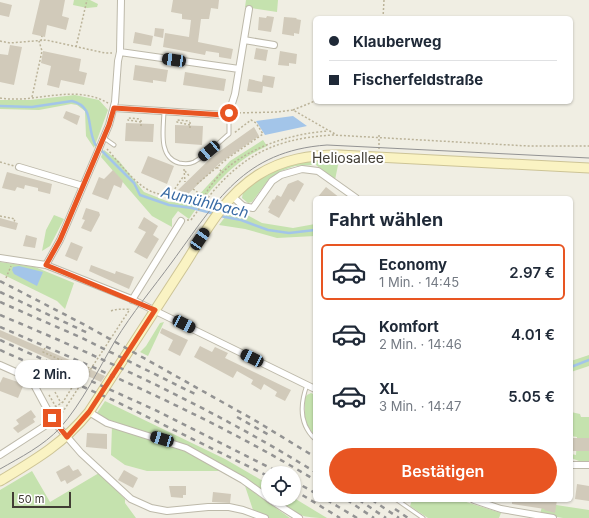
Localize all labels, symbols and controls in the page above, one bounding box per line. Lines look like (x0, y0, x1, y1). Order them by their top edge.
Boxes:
text: Klauberweg (353, 32, 441, 51)
car (161, 52, 187, 68)
text: Fischerfeldstraße (353, 70, 483, 89)
route start (220, 104, 238, 122)
car (196, 139, 222, 163)
street label: Heliosallee (312, 149, 384, 166)
water label: Aumühlbach (158, 182, 251, 222)
text: Fahrt wählen (329, 209, 443, 230)
car (188, 226, 212, 252)
icon: car (331, 254, 367, 290)
text: Economy (379, 255, 447, 274)
text: 2.97 € (509, 263, 555, 282)
text: 1 Min. · 14:45 (379, 274, 459, 290)
car (171, 313, 197, 335)
icon: car (331, 316, 367, 352)
text: Komfort (379, 317, 439, 336)
text: 4.01 € (511, 325, 555, 344)
text: 2 Min. · 14:46 (379, 336, 462, 352)
car (239, 347, 265, 369)
callout: 2 Min. (15, 360, 89, 388)
text: 2 Min. (33, 366, 71, 382)
icon: car (331, 378, 367, 414)
text: XL (379, 379, 399, 398)
text: 5.05 € (508, 387, 555, 406)
text: 3 Min. · 14:47 (379, 398, 461, 414)
route end (43, 409, 61, 427)
car (149, 430, 175, 448)
button: Bestätigen (329, 448, 557, 494)
map controls (261, 466, 301, 506)
button: locate (261, 466, 301, 506)
scale bar (12, 490, 71, 509)
text: 50 m (18, 492, 44, 506)

